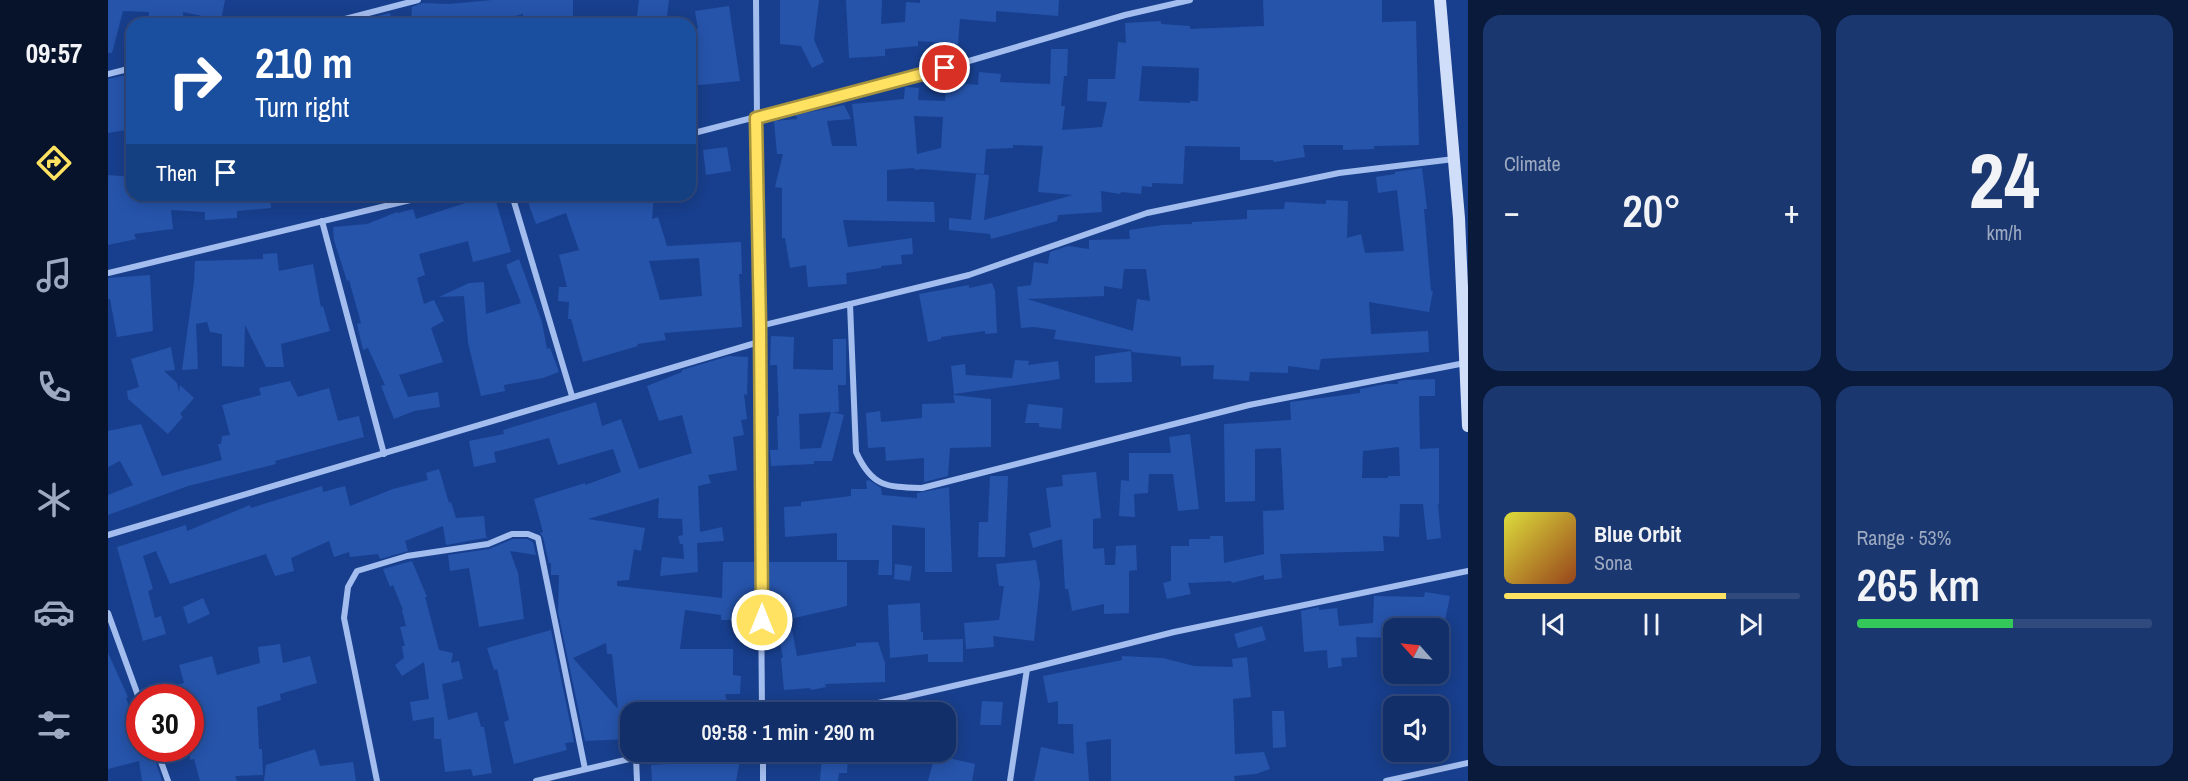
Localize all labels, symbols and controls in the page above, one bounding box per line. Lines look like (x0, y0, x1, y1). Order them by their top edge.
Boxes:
text: 09:57 (26, 35, 82, 71)
text: 210 m (255, 35, 353, 91)
icon: right (156, 42, 234, 120)
pin (919, 42, 970, 93)
icon: arrive (928, 51, 961, 84)
text: Turn right (255, 89, 349, 125)
text: 24 (1969, 127, 2040, 232)
icon: directions (33, 142, 75, 184)
text: Climate (1504, 150, 1561, 177)
icon: arrive (209, 156, 242, 189)
text: Then (156, 158, 197, 188)
text: 20° (1622, 180, 1681, 241)
text: − (1504, 189, 1520, 233)
text: + (1784, 189, 1799, 233)
text: km/h (1986, 219, 2022, 246)
icon: music (33, 254, 75, 296)
icon: phone (33, 366, 75, 408)
icon: climate (33, 479, 75, 521)
text: Blue Orbit (1594, 519, 1681, 549)
text: Range · 53% (1857, 524, 1951, 551)
text: Sona (1594, 549, 1632, 576)
text: 265 km (1857, 554, 1980, 615)
position arrow (730, 588, 794, 652)
icon: car (33, 591, 75, 633)
icon: previous (1537, 608, 1570, 641)
icon: pause (1635, 608, 1668, 641)
icon: next (1734, 608, 1767, 641)
north arrow (1383, 618, 1449, 684)
map controls (1383, 618, 1449, 762)
speed limit sign: 30 (126, 684, 204, 762)
button: sound (1383, 696, 1449, 762)
icon: filters (33, 704, 75, 746)
text: 09:58 · 1 min · 290 m (701, 717, 875, 747)

